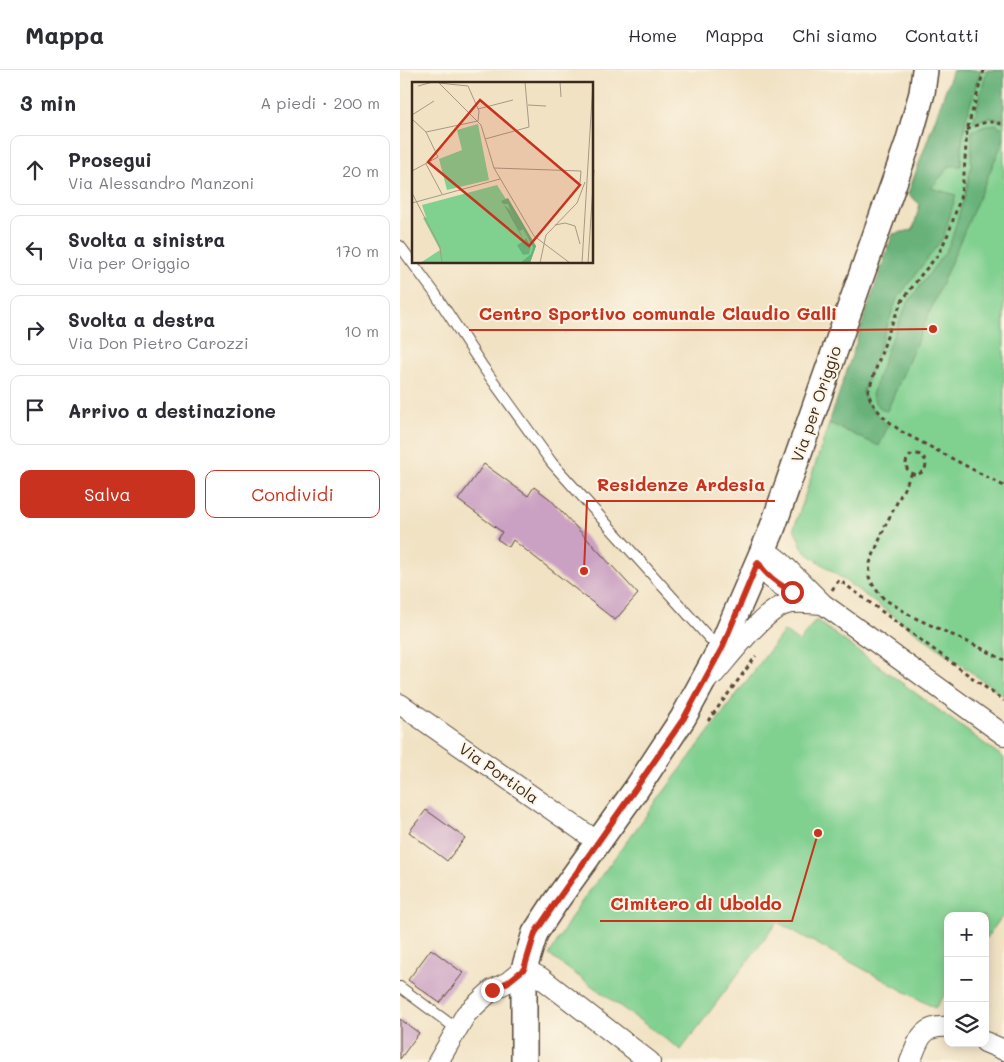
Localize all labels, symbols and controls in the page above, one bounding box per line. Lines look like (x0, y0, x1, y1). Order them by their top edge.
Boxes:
text: Mappa (25, 19, 104, 50)
text: Home (628, 23, 677, 47)
text: Mappa (705, 23, 764, 47)
text: Chi siamo (792, 23, 877, 47)
text: Contatti (905, 23, 979, 47)
inset map (412, 82, 594, 264)
text: 3 min (20, 89, 76, 116)
text: A piedi · 200 m (260, 92, 380, 113)
text: Prosegui (68, 147, 152, 172)
icon: ahead (21, 156, 49, 184)
text: 20 m (342, 160, 379, 181)
text: Via Alessandro Manzoni (68, 172, 254, 193)
text: Svolta a sinistra (68, 227, 225, 252)
icon: left (21, 236, 49, 264)
text: 170 m (335, 240, 379, 261)
text: Via per Origgio (68, 252, 190, 273)
callout: Centro Sportivo comunale Claudio Galli (469, 297, 847, 330)
text: Centro Sportivo comunale Claudio Galli (479, 301, 837, 325)
text: Svolta a destra (68, 307, 215, 332)
icon: right (21, 316, 49, 344)
text: 10 m (344, 320, 379, 341)
text: Via Don Pietro Carozzi (68, 332, 249, 353)
street label: Via per Origgio (786, 343, 845, 465)
icon: arrive (21, 396, 49, 424)
text: Arrivo a destinazione (68, 398, 276, 423)
callout: Residenze Ardesia (587, 468, 775, 501)
button: Salva (20, 470, 195, 518)
button: Condividi (205, 470, 380, 518)
text: Residenze Ardesia (597, 472, 765, 496)
route start (781, 581, 804, 604)
street label: Via Portiola (455, 737, 543, 808)
callout: Cimitero di Uboldo (600, 888, 792, 921)
text: Cimitero di Uboldo (610, 891, 782, 915)
map controls (944, 912, 989, 1047)
button: + (944, 912, 989, 957)
button: − (944, 957, 989, 1002)
route end (481, 979, 504, 1002)
button: layers (944, 1002, 989, 1047)

